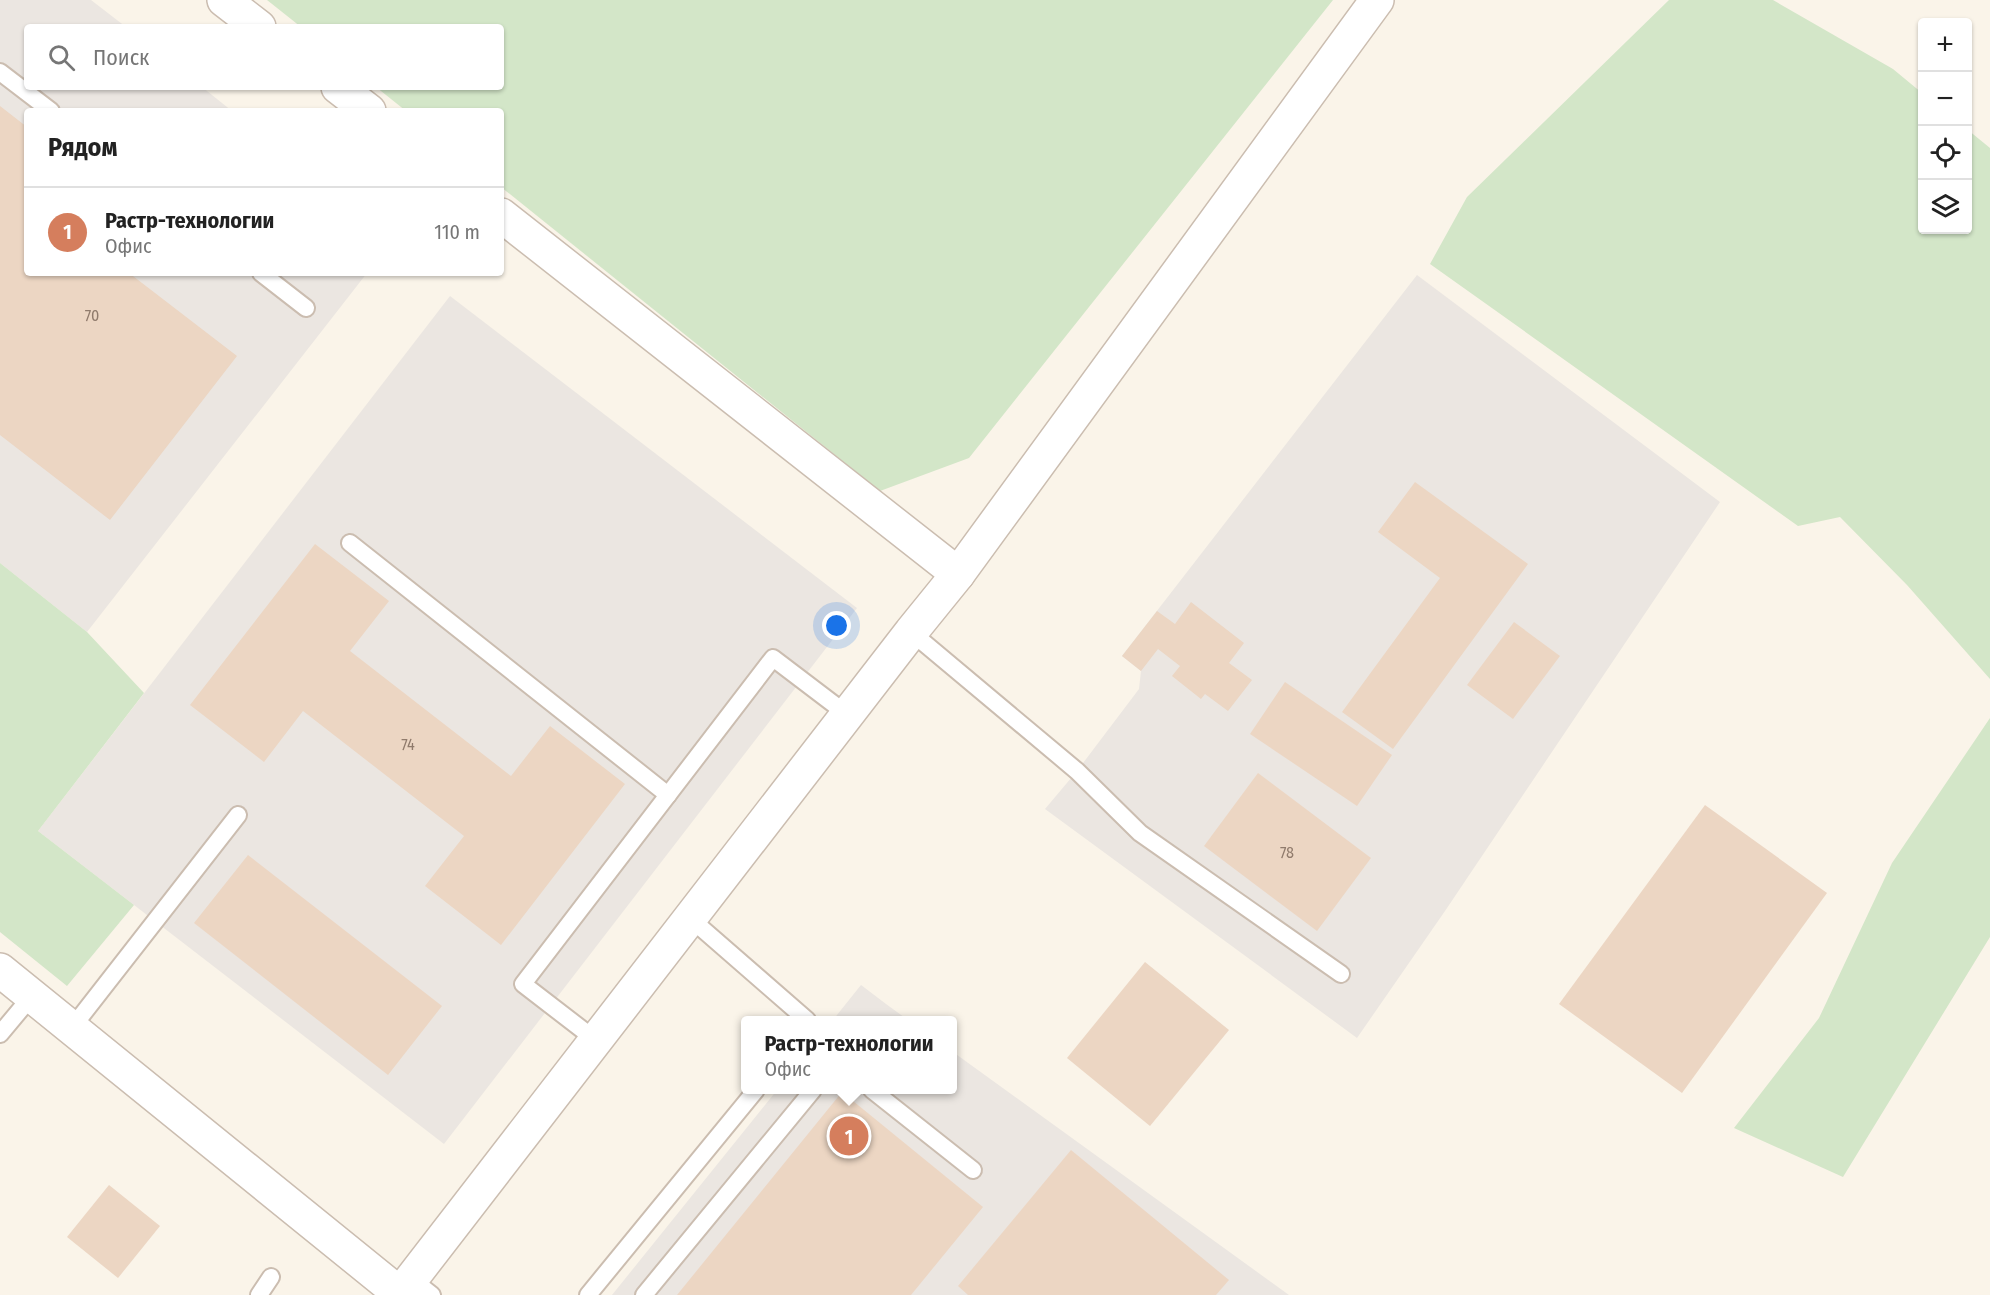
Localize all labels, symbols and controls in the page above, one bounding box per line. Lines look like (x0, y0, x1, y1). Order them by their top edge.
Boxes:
map controls (1918, 18, 1972, 234)
button: + (1918, 18, 1972, 72)
search box (24, 24, 504, 90)
icon: search (45, 41, 78, 74)
text: Поиск (93, 44, 149, 71)
button: − (1918, 72, 1972, 126)
button: locate (1918, 126, 1972, 180)
text: Рядом (48, 132, 117, 163)
button: layers (1918, 180, 1972, 234)
text: Растр-технологии (105, 207, 274, 234)
text: 1 (63, 220, 72, 244)
text: 110 m (434, 220, 480, 244)
text: Офис (105, 234, 152, 258)
house number: 70 (85, 306, 99, 325)
your location (822, 611, 851, 640)
house number: 74 (401, 735, 415, 754)
house number: 78 (1280, 843, 1294, 862)
popup (741, 1016, 957, 1094)
text: Растр-технологии (764, 1030, 934, 1057)
text: Офис (764, 1057, 811, 1081)
pin: 1 (830, 1114, 868, 1158)

